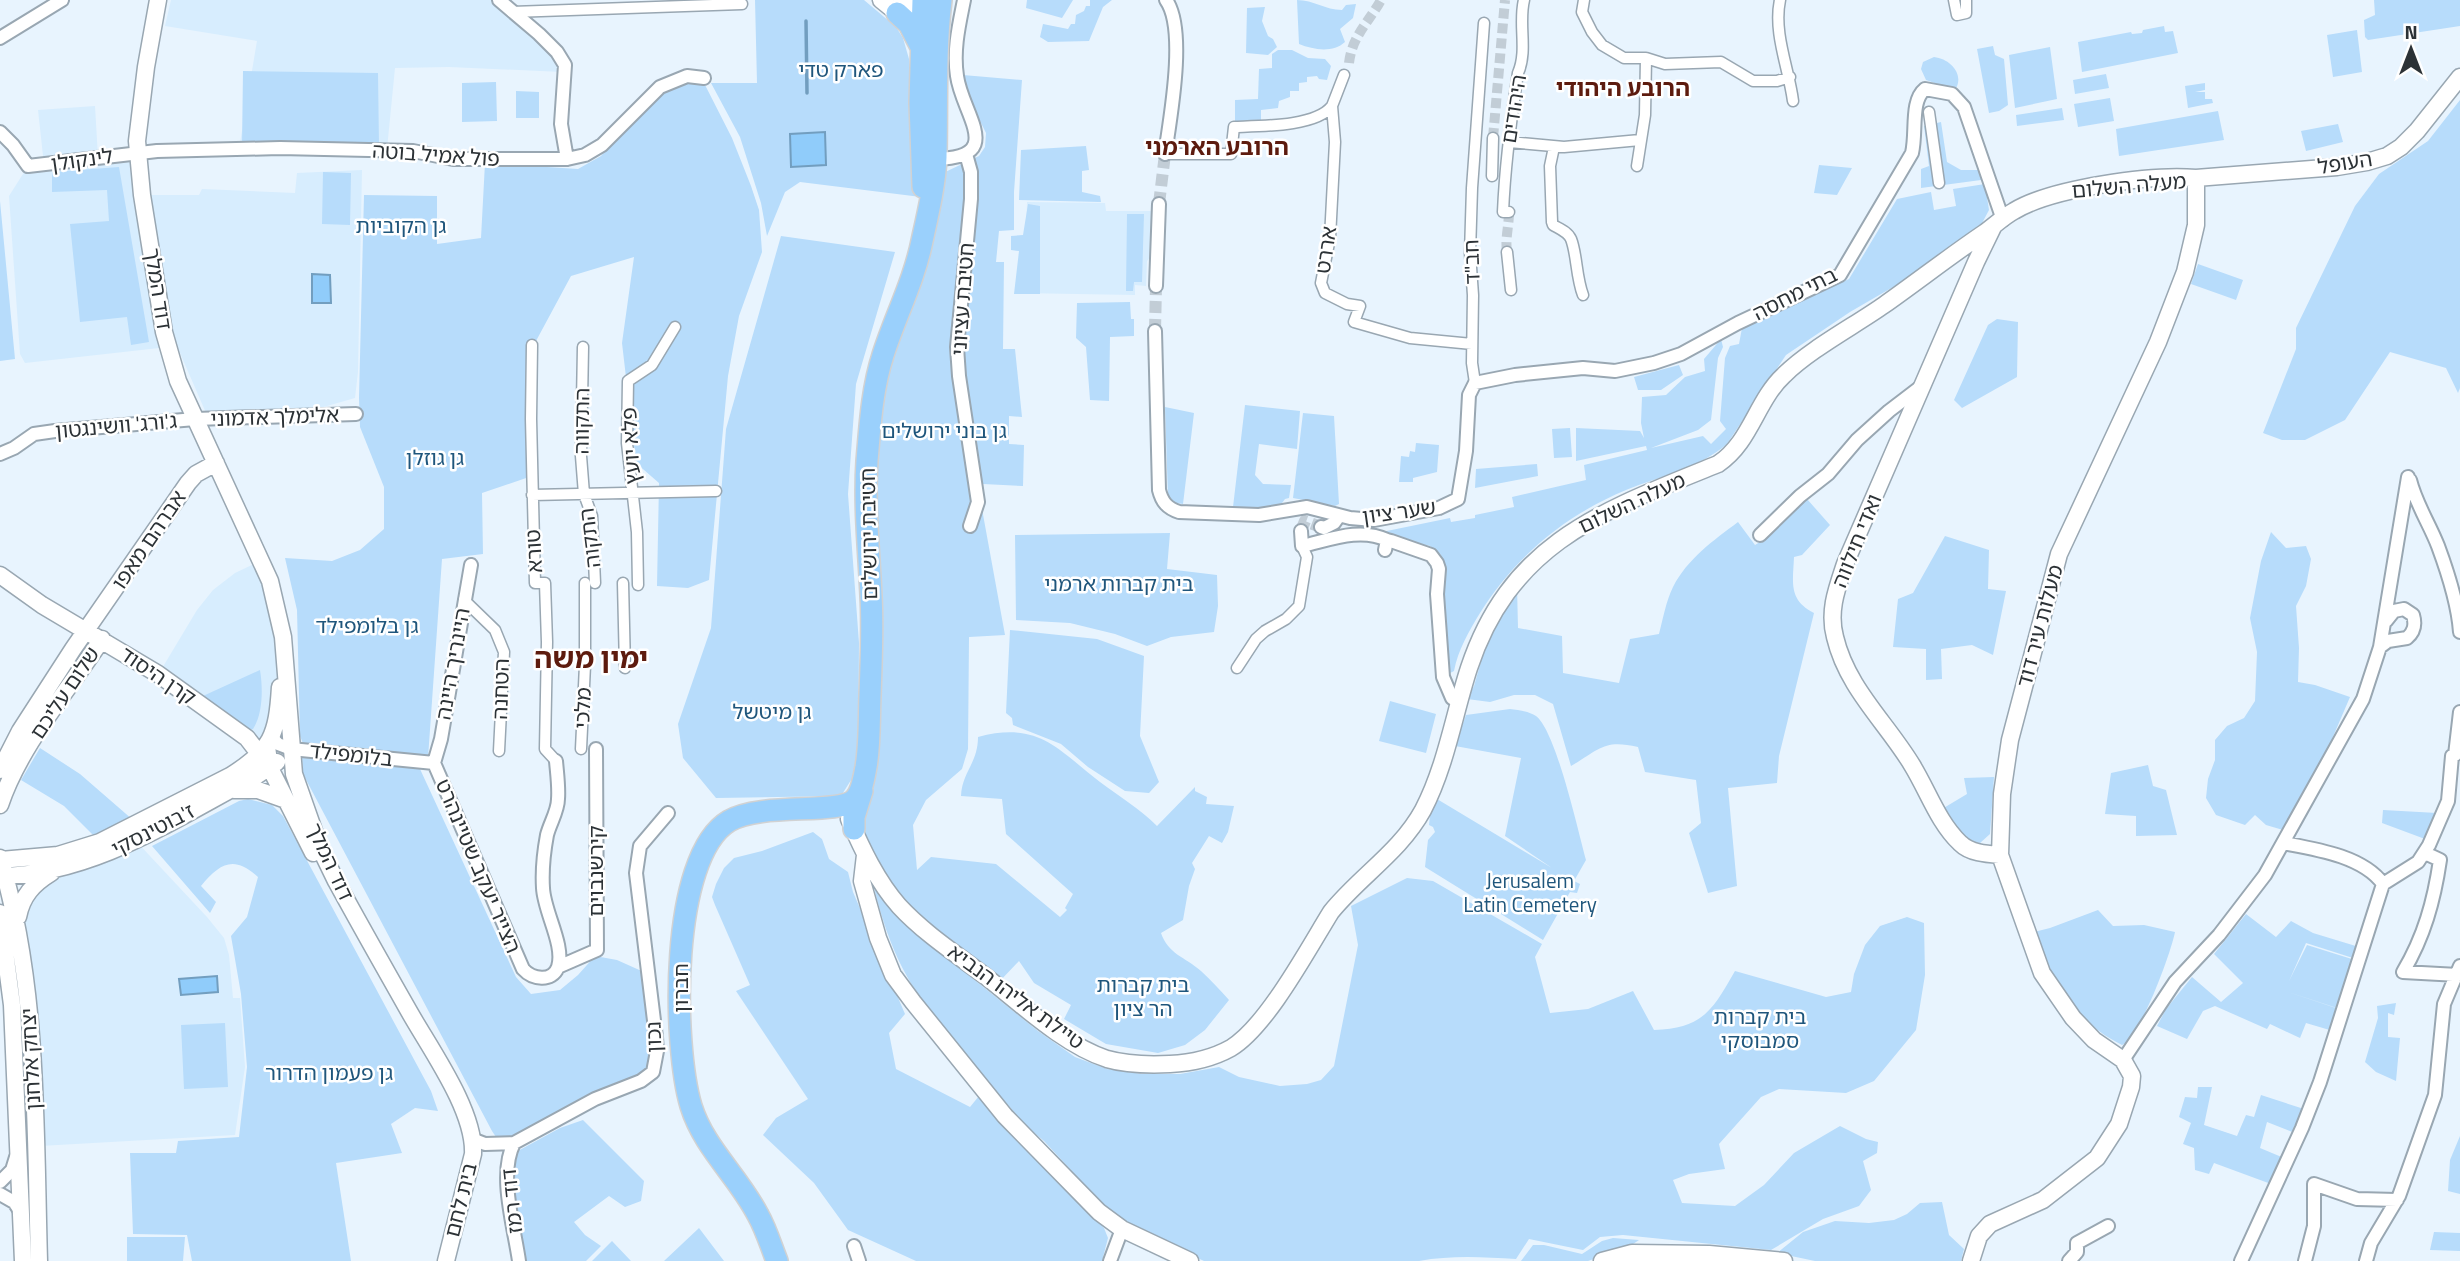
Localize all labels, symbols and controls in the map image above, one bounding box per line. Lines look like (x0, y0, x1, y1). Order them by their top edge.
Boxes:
north arrow (2376, 14, 2446, 84)
text: N (2404, 17, 2418, 46)
park label: פארק טדי (798, 53, 884, 85)
district label: הרובע היהודי (1556, 70, 1690, 105)
street label: היהודים (1492, 72, 1534, 146)
district label: הרובע הארמני (1145, 129, 1289, 164)
street label: פול אמיל בוטה (371, 134, 501, 174)
street label: לינקולן (49, 139, 115, 179)
street label: העופל (2315, 142, 2374, 182)
street label: מעלה השלום (2070, 164, 2188, 206)
park label: גן הקוביות (356, 209, 447, 241)
street label: אררט (1306, 224, 1344, 276)
street label: חב"ד (1454, 239, 1488, 285)
street label: חטיבת עציוני (942, 241, 982, 356)
street label: דוד המלך (137, 246, 181, 332)
street label: בתי מחסה (1747, 258, 1843, 328)
street label: התקווה (564, 387, 598, 455)
street label: אלימלך אדמוני (210, 398, 340, 434)
street label: ג'ורג' וושינגטון (54, 404, 178, 446)
street label: פלא יועץ (612, 407, 648, 486)
park label: גן בוני ירושלים (881, 414, 1007, 446)
park label: גן גוזלן (406, 441, 464, 473)
street label: מעלה השלום (1573, 463, 1691, 541)
street label: חטיבת ירושלים (851, 468, 885, 600)
street label: אברהם מאפו (103, 483, 193, 595)
street label: ואדי חילווה (1823, 489, 1889, 592)
street label: שער ציון (1360, 490, 1438, 532)
street label: התקוה (569, 506, 609, 570)
street label: טורא (516, 528, 550, 574)
street label: מעלות עיר דוד (2007, 561, 2071, 691)
park label: בית קברות ארמני (1044, 567, 1194, 599)
street label: היינריך היינה (426, 605, 478, 722)
park label: גן בלומפילד (315, 609, 419, 641)
district label: ימין משה (534, 636, 648, 679)
street label: קרן היסוד (114, 638, 203, 713)
street label: שלום עליכם (21, 640, 107, 745)
street label: הטחנה (483, 658, 517, 720)
street label: מלכי (565, 686, 599, 729)
park label: גן מיטשל (733, 695, 812, 727)
street label: בלומפילד (308, 734, 394, 774)
street label: הצייר יעקב שטיינהרט (428, 774, 530, 958)
street label: ז'בוטינסקי (105, 794, 200, 864)
street label: דוד המלך (299, 817, 363, 906)
street label: קירשנבוים (579, 825, 611, 917)
park label: Jerusalem Latin Cemetery (1463, 864, 1597, 920)
street label: טיילת אליהו הנביא (942, 936, 1092, 1057)
street label: חברון (664, 963, 696, 1013)
park label: בית קברות הר ציון (1096, 968, 1190, 1024)
park label: בית קברות סמבוסקי (1713, 1000, 1807, 1056)
street label: יצחק אלחנן (11, 1007, 49, 1111)
street label: נכון (636, 1021, 670, 1053)
park label: גן פעמון הדרור (265, 1056, 393, 1088)
street label: בית לחם (435, 1159, 485, 1241)
street label: דוד רמז (492, 1167, 530, 1235)

